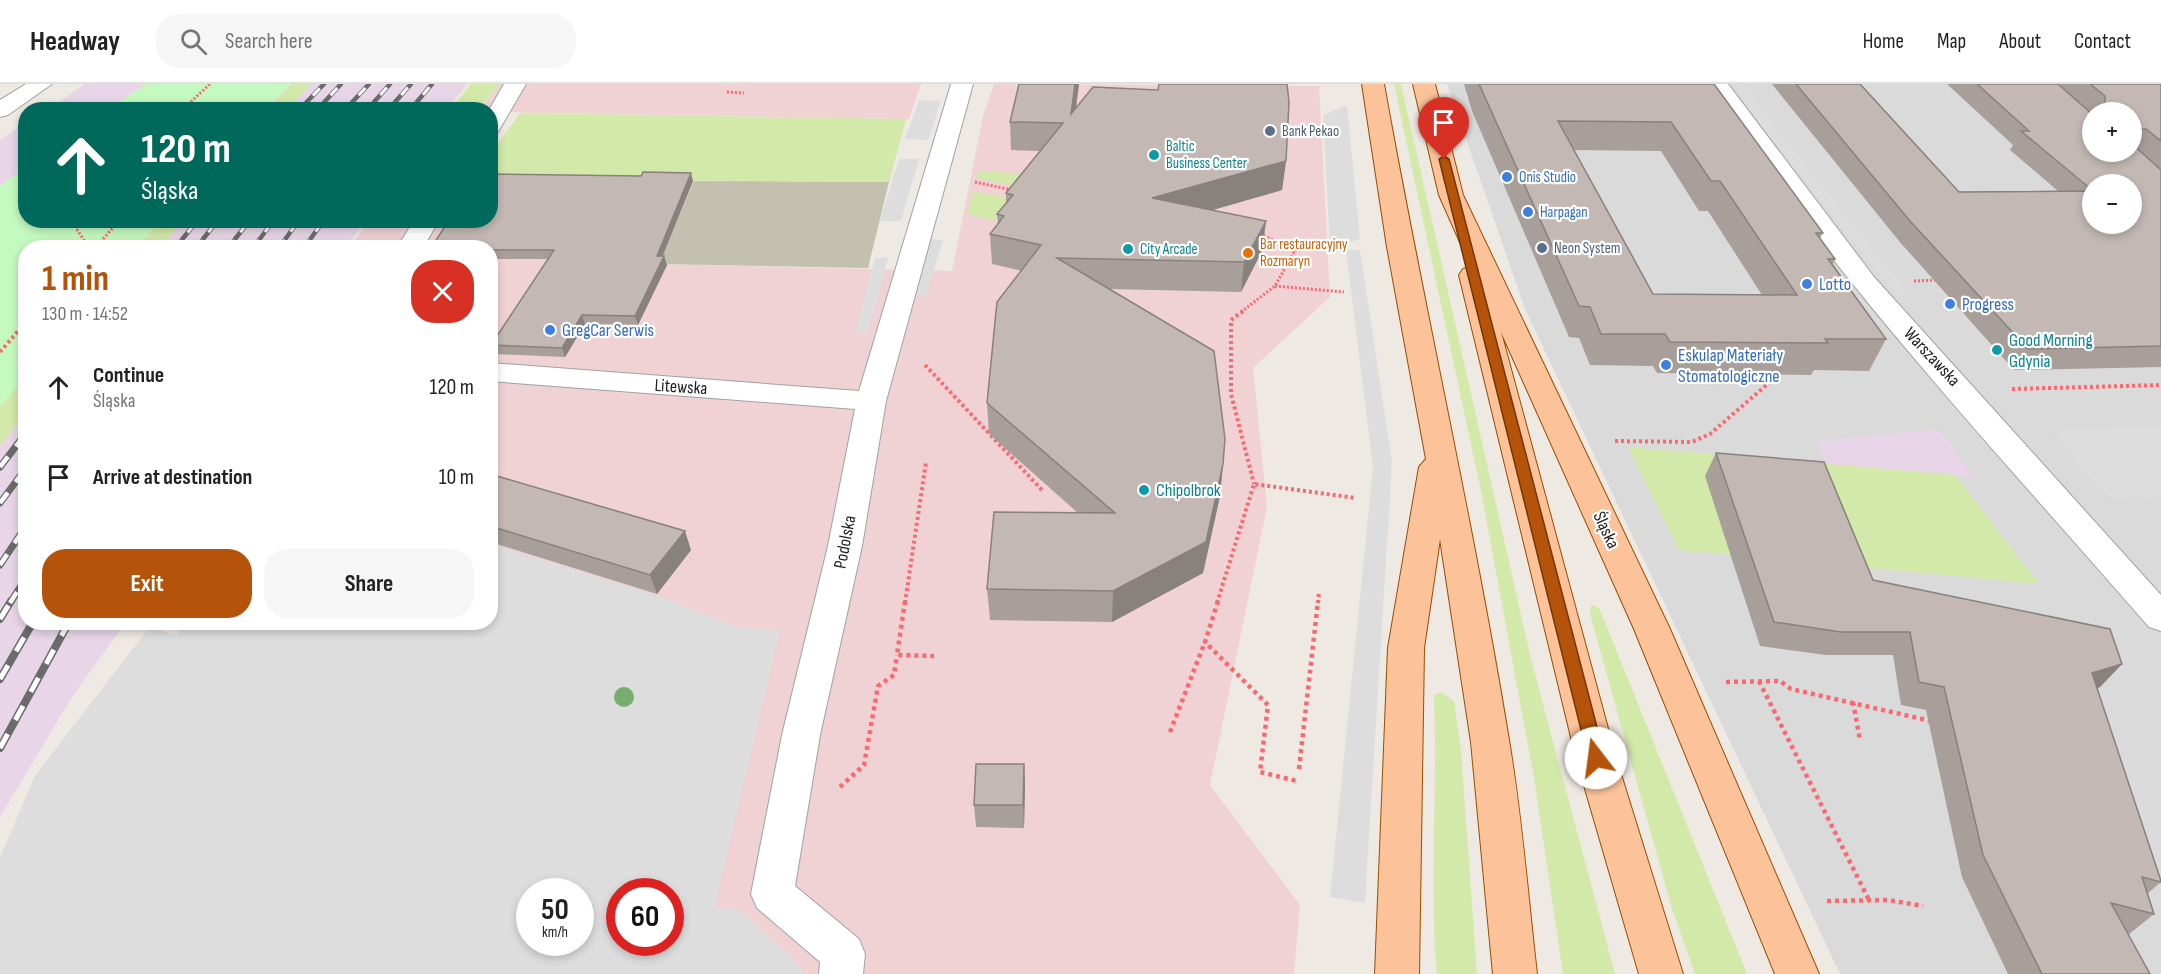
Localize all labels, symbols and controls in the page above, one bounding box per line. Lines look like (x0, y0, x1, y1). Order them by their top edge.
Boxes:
search box (156, 14, 576, 68)
text: Headway (30, 25, 120, 58)
icon: search (177, 25, 210, 58)
text: Search here (225, 28, 312, 55)
text: Home (1863, 29, 1904, 54)
text: Map (1937, 29, 1966, 54)
text: About (1999, 29, 2041, 54)
text: Contact (2074, 29, 2131, 54)
pin (1418, 97, 1469, 159)
map controls (2082, 102, 2142, 234)
button: + (2082, 102, 2142, 162)
icon: arrive (1427, 106, 1460, 139)
place label: Bank Pekao (1282, 122, 1339, 141)
text: 120 m (141, 124, 231, 175)
marker: Bank Pekao (1263, 124, 1277, 138)
icon: ahead (42, 126, 120, 204)
place label: Baltic Business Center (1166, 137, 1248, 173)
marker: Baltic Business Center (1147, 148, 1161, 162)
place label: Onis Studio (1519, 168, 1576, 187)
marker: Onis Studio (1500, 170, 1514, 184)
button: − (2082, 174, 2142, 234)
text: Śląska (141, 175, 198, 207)
place label: Harpagan (1540, 203, 1588, 222)
marker: Harpagan (1521, 205, 1535, 219)
place label: Bar restauracyjny Rozmaryn (1260, 235, 1348, 271)
place label: Neon System (1554, 239, 1620, 258)
place label: City Arcade (1140, 240, 1197, 259)
marker: Neon System (1535, 241, 1549, 255)
marker: City Arcade (1121, 242, 1135, 256)
marker: Bar restauracyjny Rozmaryn (1241, 246, 1255, 260)
text: 1 min (42, 258, 109, 301)
button: close (411, 260, 474, 323)
place label: Lotto (1819, 274, 1851, 295)
marker: Lotto (1800, 277, 1814, 291)
place label: Progress (1962, 294, 2014, 315)
marker: Progress (1943, 297, 1957, 311)
text: 130 m · 14:52 (42, 302, 128, 326)
place label: GregCar Serwis (562, 320, 654, 341)
marker: GregCar Serwis (543, 323, 557, 337)
street label: Warszawska (1899, 323, 1965, 391)
place label: Good Morning Gdynia (2009, 330, 2093, 372)
marker: Good Morning Gdynia (1990, 343, 2004, 357)
place label: Eskulap Materiały Stomatologiczne (1678, 345, 1783, 387)
marker: Eskulap Materiały Stomatologiczne (1659, 358, 1673, 372)
text: Continue (93, 362, 164, 389)
icon: ahead (42, 371, 75, 404)
text: 120 m (430, 374, 474, 401)
street label: Litewska (654, 375, 708, 399)
text: Śląska (93, 389, 136, 413)
icon: arrive (42, 461, 75, 494)
text: Arrive at destination (93, 464, 252, 491)
text: 10 m (439, 464, 474, 491)
place label: Chipolbrok (1156, 480, 1221, 501)
marker: Chipolbrok (1137, 483, 1151, 497)
street label: Śląska (1588, 508, 1624, 552)
street label: Podolska (830, 514, 860, 570)
button: Exit (42, 549, 252, 618)
button: Share (264, 549, 474, 618)
position arrow (1564, 726, 1628, 790)
speed limit sign: 60 (606, 878, 684, 956)
text: 50 (541, 892, 569, 928)
text: km/h (542, 923, 568, 942)

